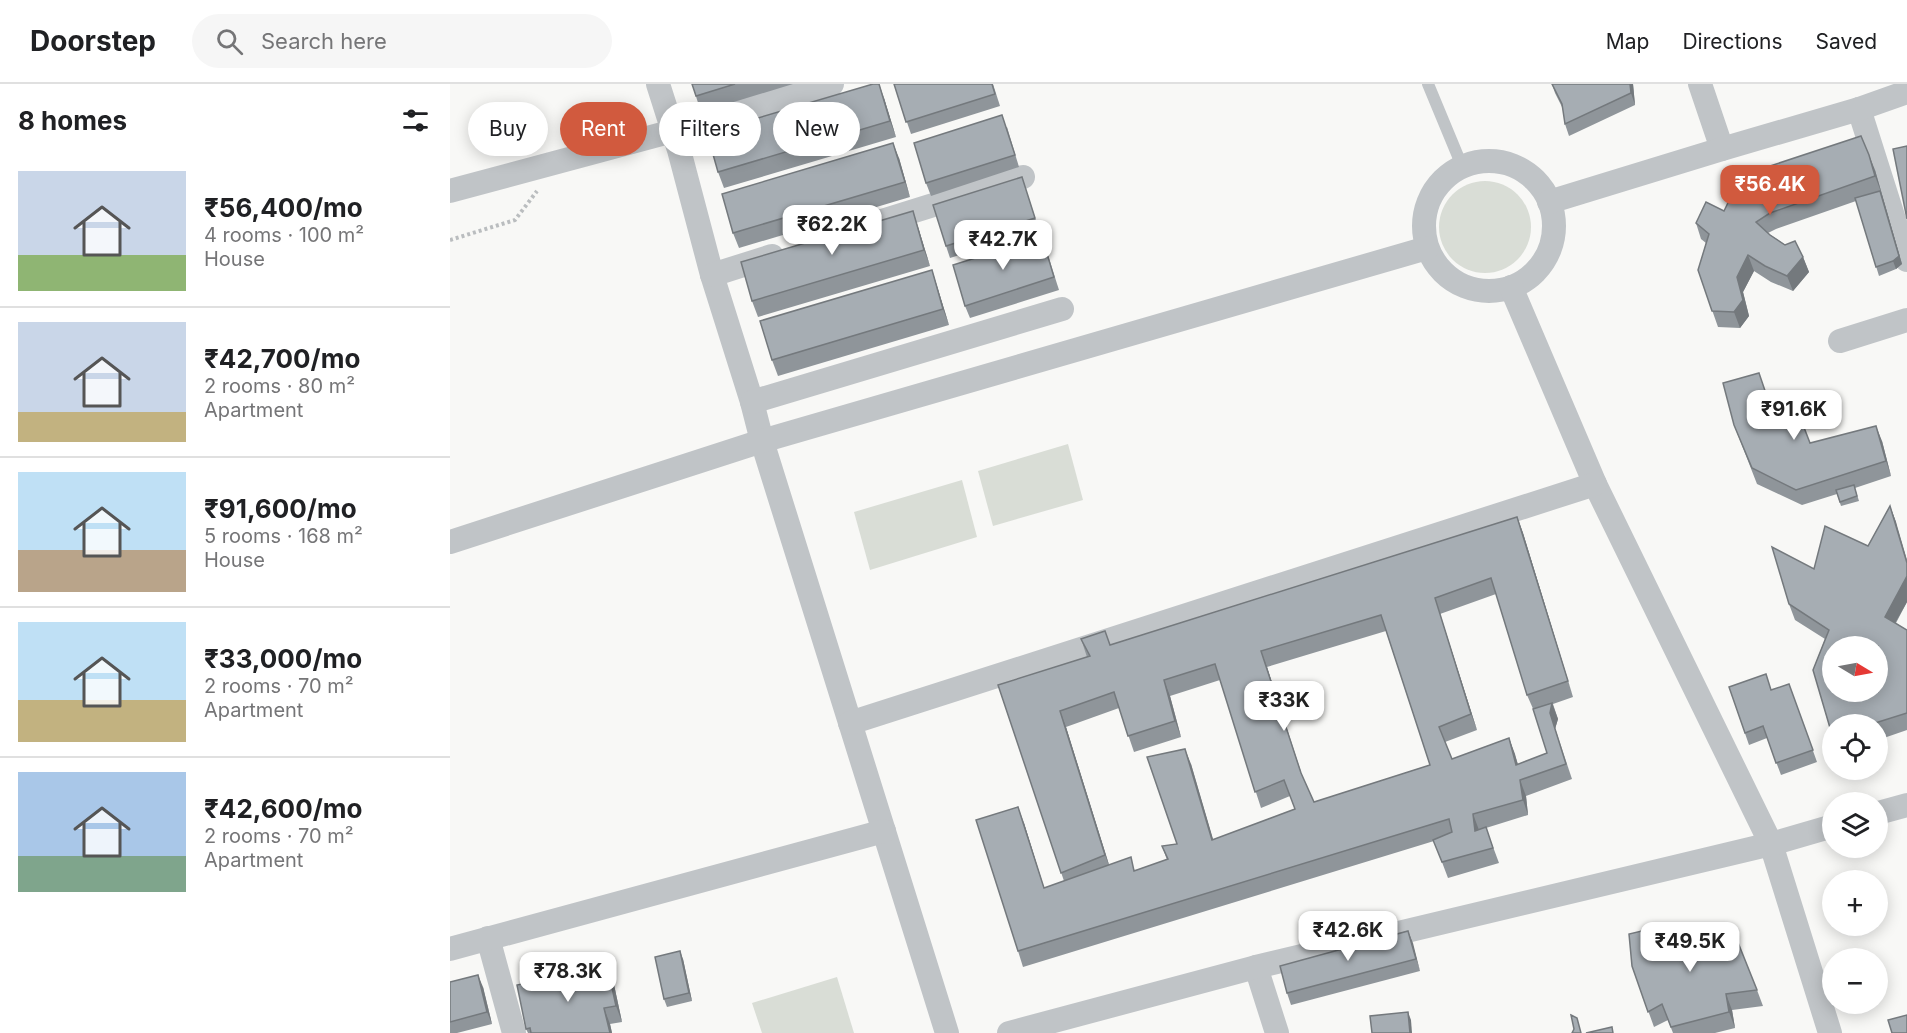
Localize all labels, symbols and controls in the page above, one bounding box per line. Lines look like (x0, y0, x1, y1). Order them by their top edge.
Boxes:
search box (192, 14, 612, 68)
text: Doorstep (30, 24, 156, 58)
icon: search (213, 25, 246, 58)
text: Search here (261, 28, 387, 54)
text: Map (1606, 29, 1649, 54)
text: Directions (1682, 29, 1783, 54)
text: Saved (1816, 29, 1877, 54)
chip: Buy (468, 102, 548, 156)
chip: Rent (560, 102, 647, 156)
chip: Filters (659, 102, 761, 156)
chip: New (773, 102, 860, 156)
icon: filters (399, 104, 432, 137)
text: 8 homes (18, 105, 127, 136)
pin: ₹56.4K (1721, 165, 1819, 216)
text: ₹56.4K (1734, 172, 1806, 196)
text: ₹56,400/mo (204, 192, 363, 223)
icon: home (66, 195, 138, 267)
pin: ₹62.2K (783, 205, 881, 256)
text: ₹62.2K (797, 212, 867, 236)
pin: ₹42.7K (954, 220, 1052, 271)
text: 4 rooms · 100 m² (204, 223, 364, 247)
text: ₹42.7K (968, 227, 1038, 251)
text: House (204, 247, 265, 271)
text: ₹42,700/mo (204, 343, 360, 374)
icon: home (66, 346, 138, 418)
text: 2 rooms · 80 m² (204, 374, 355, 398)
pin: ₹91.6K (1745, 390, 1843, 441)
text: ₹91.6K (1761, 397, 1827, 421)
text: Apartment (204, 398, 303, 422)
text: ₹91,600/mo (204, 493, 357, 524)
icon: home (66, 496, 138, 568)
text: 5 rooms · 168 m² (204, 524, 363, 548)
text: House (204, 548, 265, 572)
north arrow (1822, 636, 1888, 702)
map controls (1822, 636, 1888, 1014)
text: ₹33,000/mo (204, 643, 362, 674)
icon: home (66, 646, 138, 718)
text: 2 rooms · 70 m² (204, 674, 354, 698)
pin: ₹33K (1248, 681, 1320, 732)
text: ₹33K (1258, 688, 1310, 712)
text: Apartment (204, 698, 303, 722)
button: locate (1822, 714, 1888, 780)
button: layers (1822, 792, 1888, 858)
text: ₹42,600/mo (204, 793, 362, 824)
icon: home (66, 796, 138, 868)
text: 2 rooms · 70 m² (204, 824, 354, 848)
text: Apartment (204, 848, 303, 872)
button: + (1822, 870, 1888, 936)
pin: ₹42.6K (1299, 911, 1397, 962)
text: ₹42.6K (1312, 918, 1384, 942)
pin: ₹49.5K (1641, 922, 1739, 973)
text: ₹49.5K (1654, 929, 1726, 953)
button: − (1822, 948, 1888, 1014)
pin: ₹78.3K (519, 952, 617, 1003)
text: ₹78.3K (534, 959, 602, 983)

